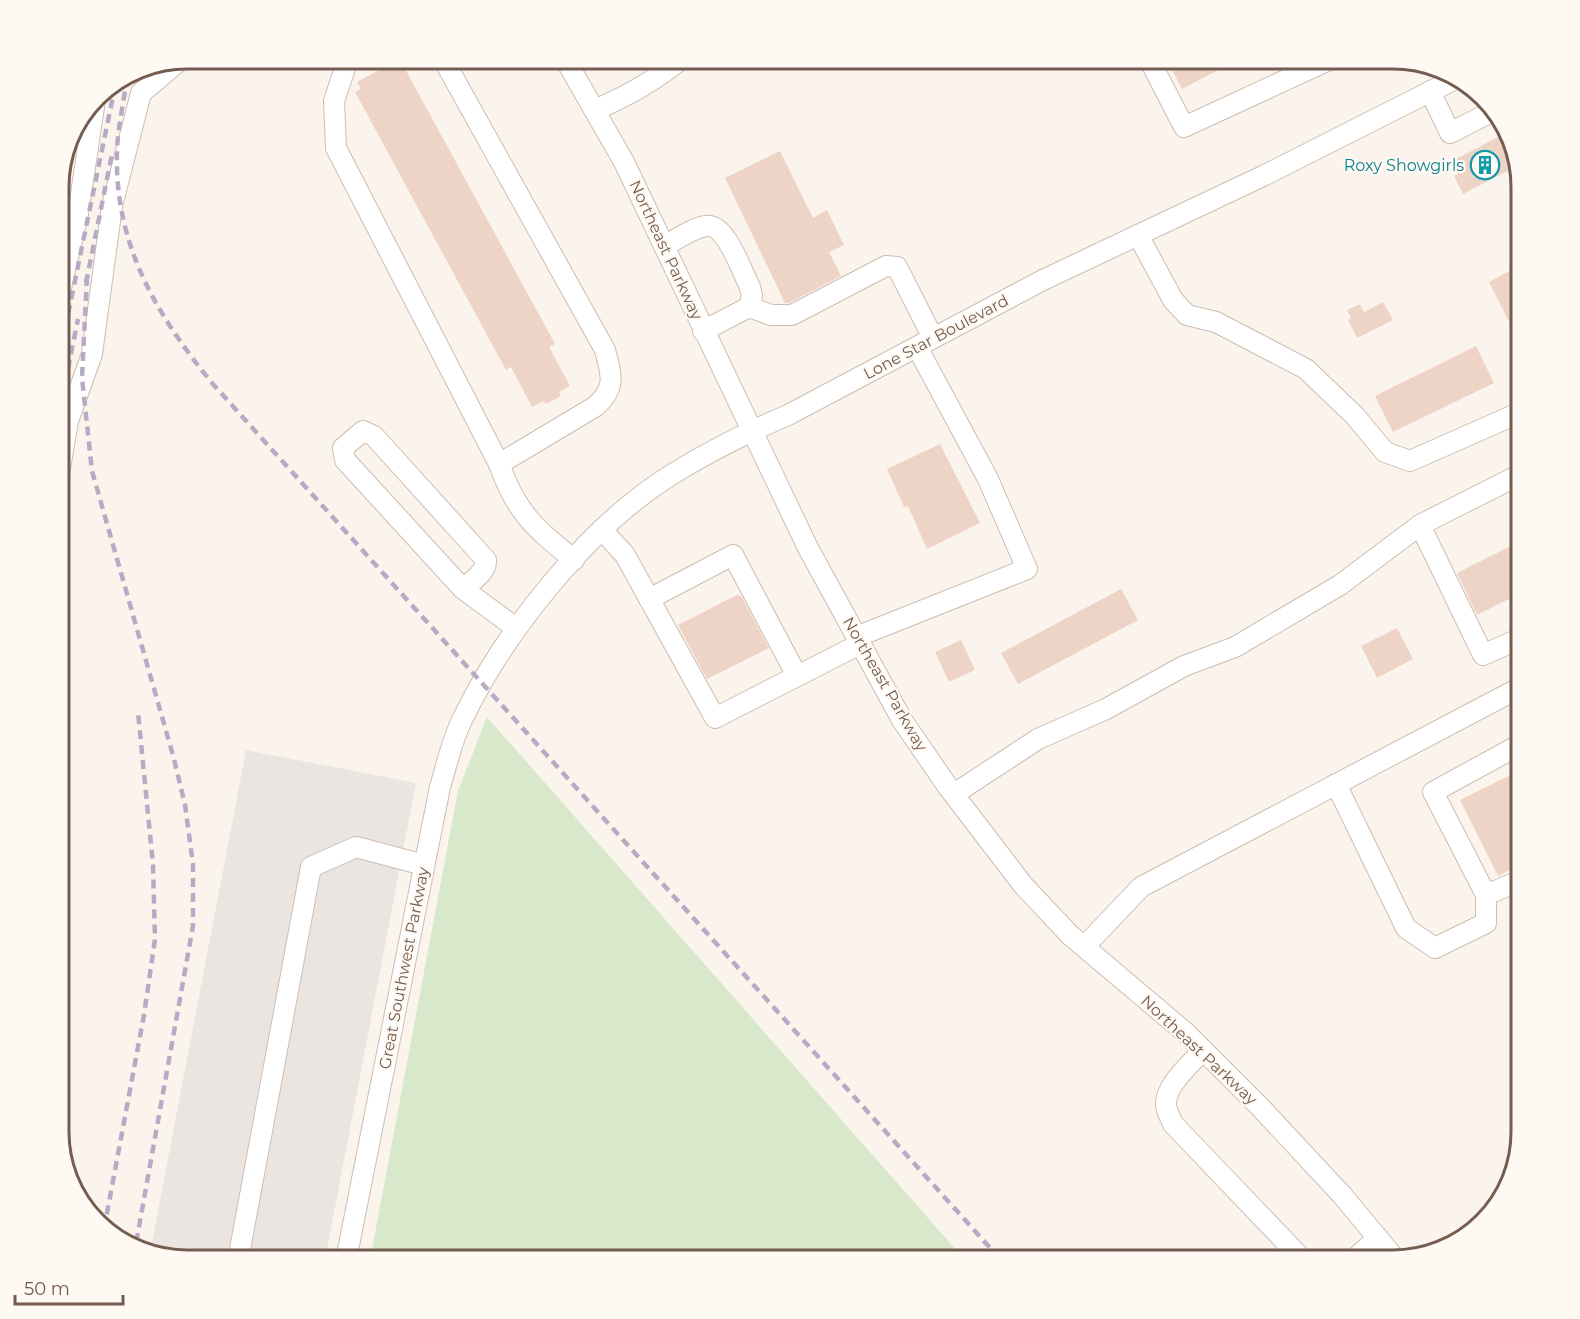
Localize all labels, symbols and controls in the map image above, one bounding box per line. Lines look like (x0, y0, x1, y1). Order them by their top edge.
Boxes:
building icon: Roxy Showgirls (1469, 149, 1501, 181)
place label: Roxy Showgirls (1344, 156, 1464, 175)
street label: Northeast Parkway (625, 177, 707, 323)
street label: Lone Star Boulevard (860, 291, 1012, 383)
street label: Northeast Parkway (839, 613, 931, 755)
street label: Great Southwest Parkway (375, 865, 433, 1071)
street label: Northeast Parkway (1137, 991, 1261, 1109)
scale bar (15, 1268, 123, 1306)
text: 50 m (24, 1278, 70, 1300)

